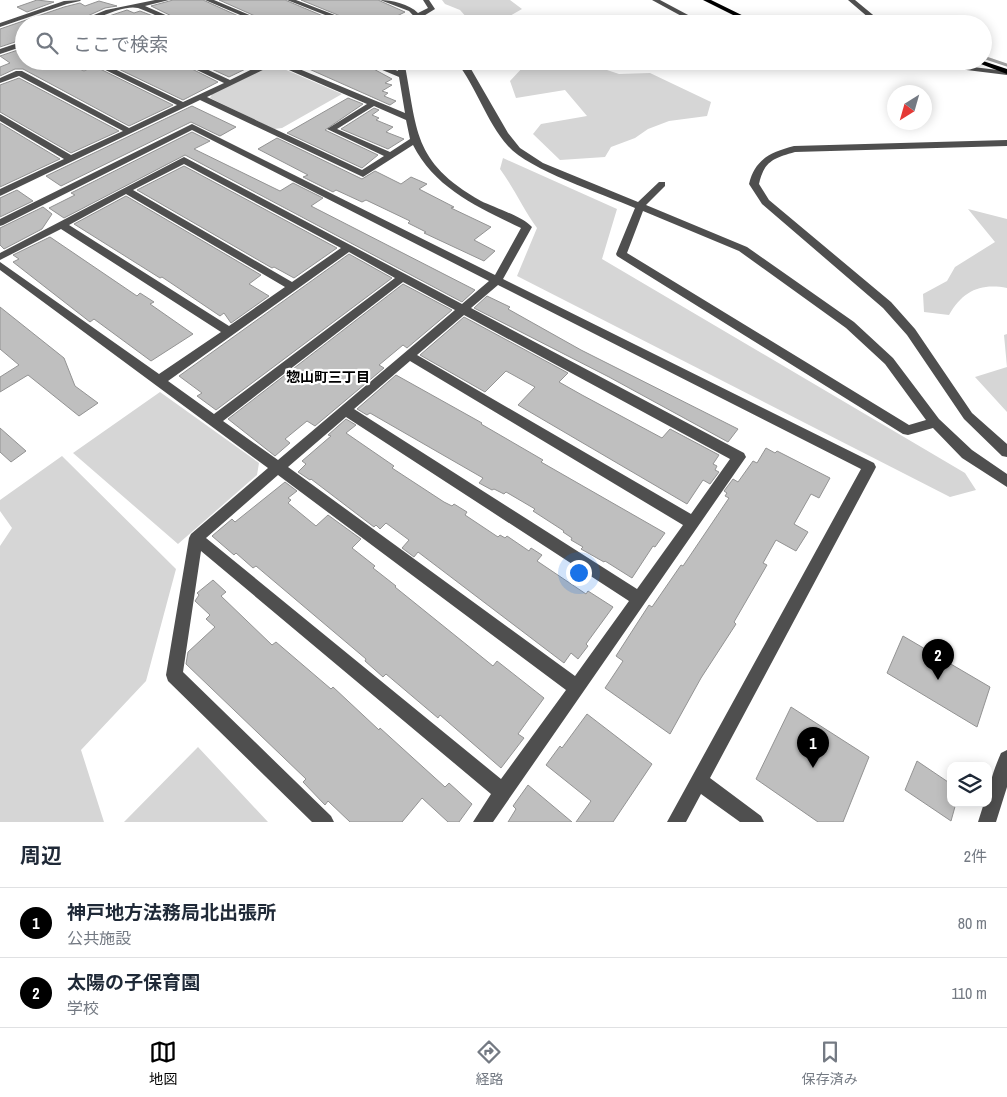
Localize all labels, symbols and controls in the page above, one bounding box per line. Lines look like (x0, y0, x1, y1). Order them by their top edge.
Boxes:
search box (15, 15, 992, 70)
icon: search (33, 29, 61, 57)
text: ここで検索 (73, 31, 168, 57)
north arrow (887, 85, 932, 130)
district label: 惣山町三丁目 (286, 368, 370, 386)
your location (566, 560, 592, 586)
pin: 2 (922, 639, 954, 680)
pin: 1 (797, 727, 829, 768)
map controls (947, 762, 992, 807)
button: layers (947, 762, 992, 807)
text: 周辺 (20, 841, 62, 870)
text: 2件 (964, 845, 987, 867)
text: 神戸地方法務局北出張所 (67, 899, 276, 925)
text: 1 (32, 912, 40, 934)
text: 80 m (958, 912, 987, 934)
text: 公共施設 (67, 927, 131, 949)
text: 太陽の子保育園 (67, 969, 200, 995)
text: 2 (32, 982, 40, 1004)
text: 110 m (951, 982, 987, 1004)
text: 学校 (67, 997, 99, 1019)
tab: 地図 (149, 1038, 177, 1088)
tab: 経路 (475, 1038, 503, 1088)
tab: 保存済み (802, 1038, 858, 1088)

